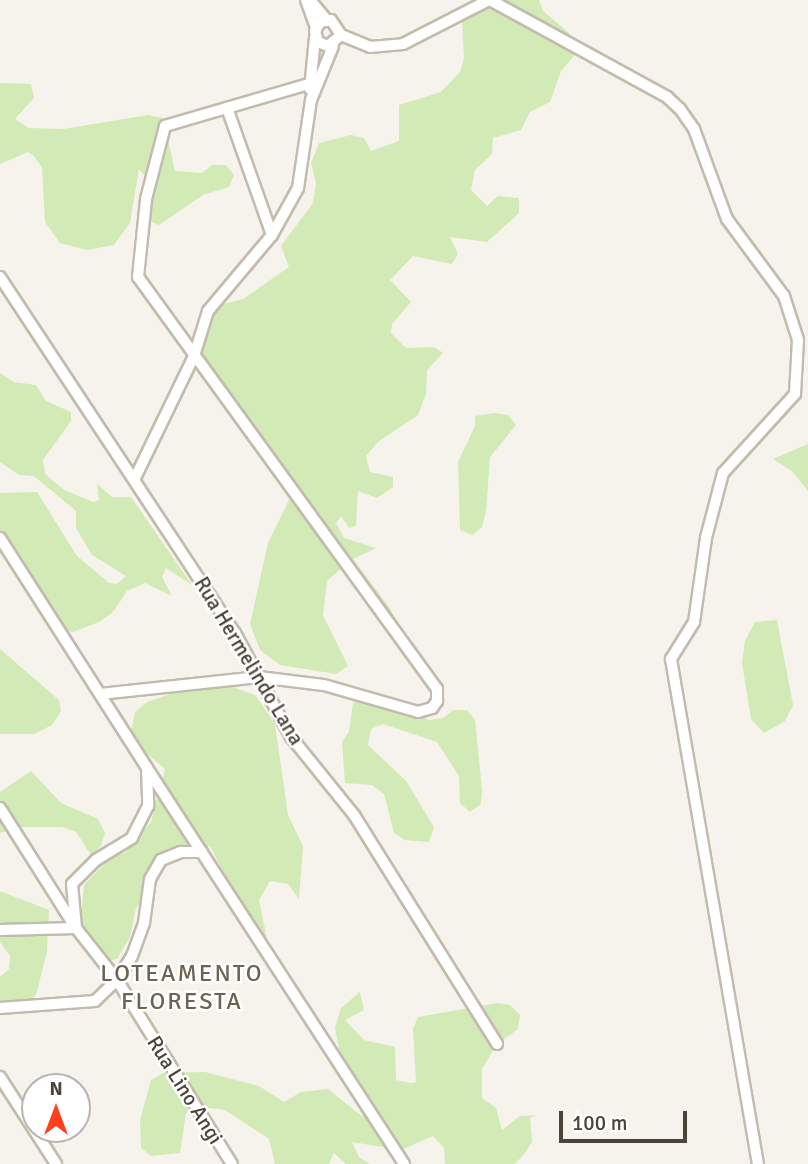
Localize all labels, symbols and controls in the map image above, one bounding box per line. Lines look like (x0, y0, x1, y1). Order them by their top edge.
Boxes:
street label: Rua Hermelindo Lana (189, 572, 309, 750)
district label: LOTEAMENTO FLORESTA (102, 960, 262, 1016)
street label: Rua Lino Angi (142, 1031, 228, 1149)
north arrow (21, 1073, 91, 1143)
text: N (49, 1077, 63, 1101)
scale bar (563, 1098, 691, 1142)
text: 100 m (572, 1110, 627, 1136)

